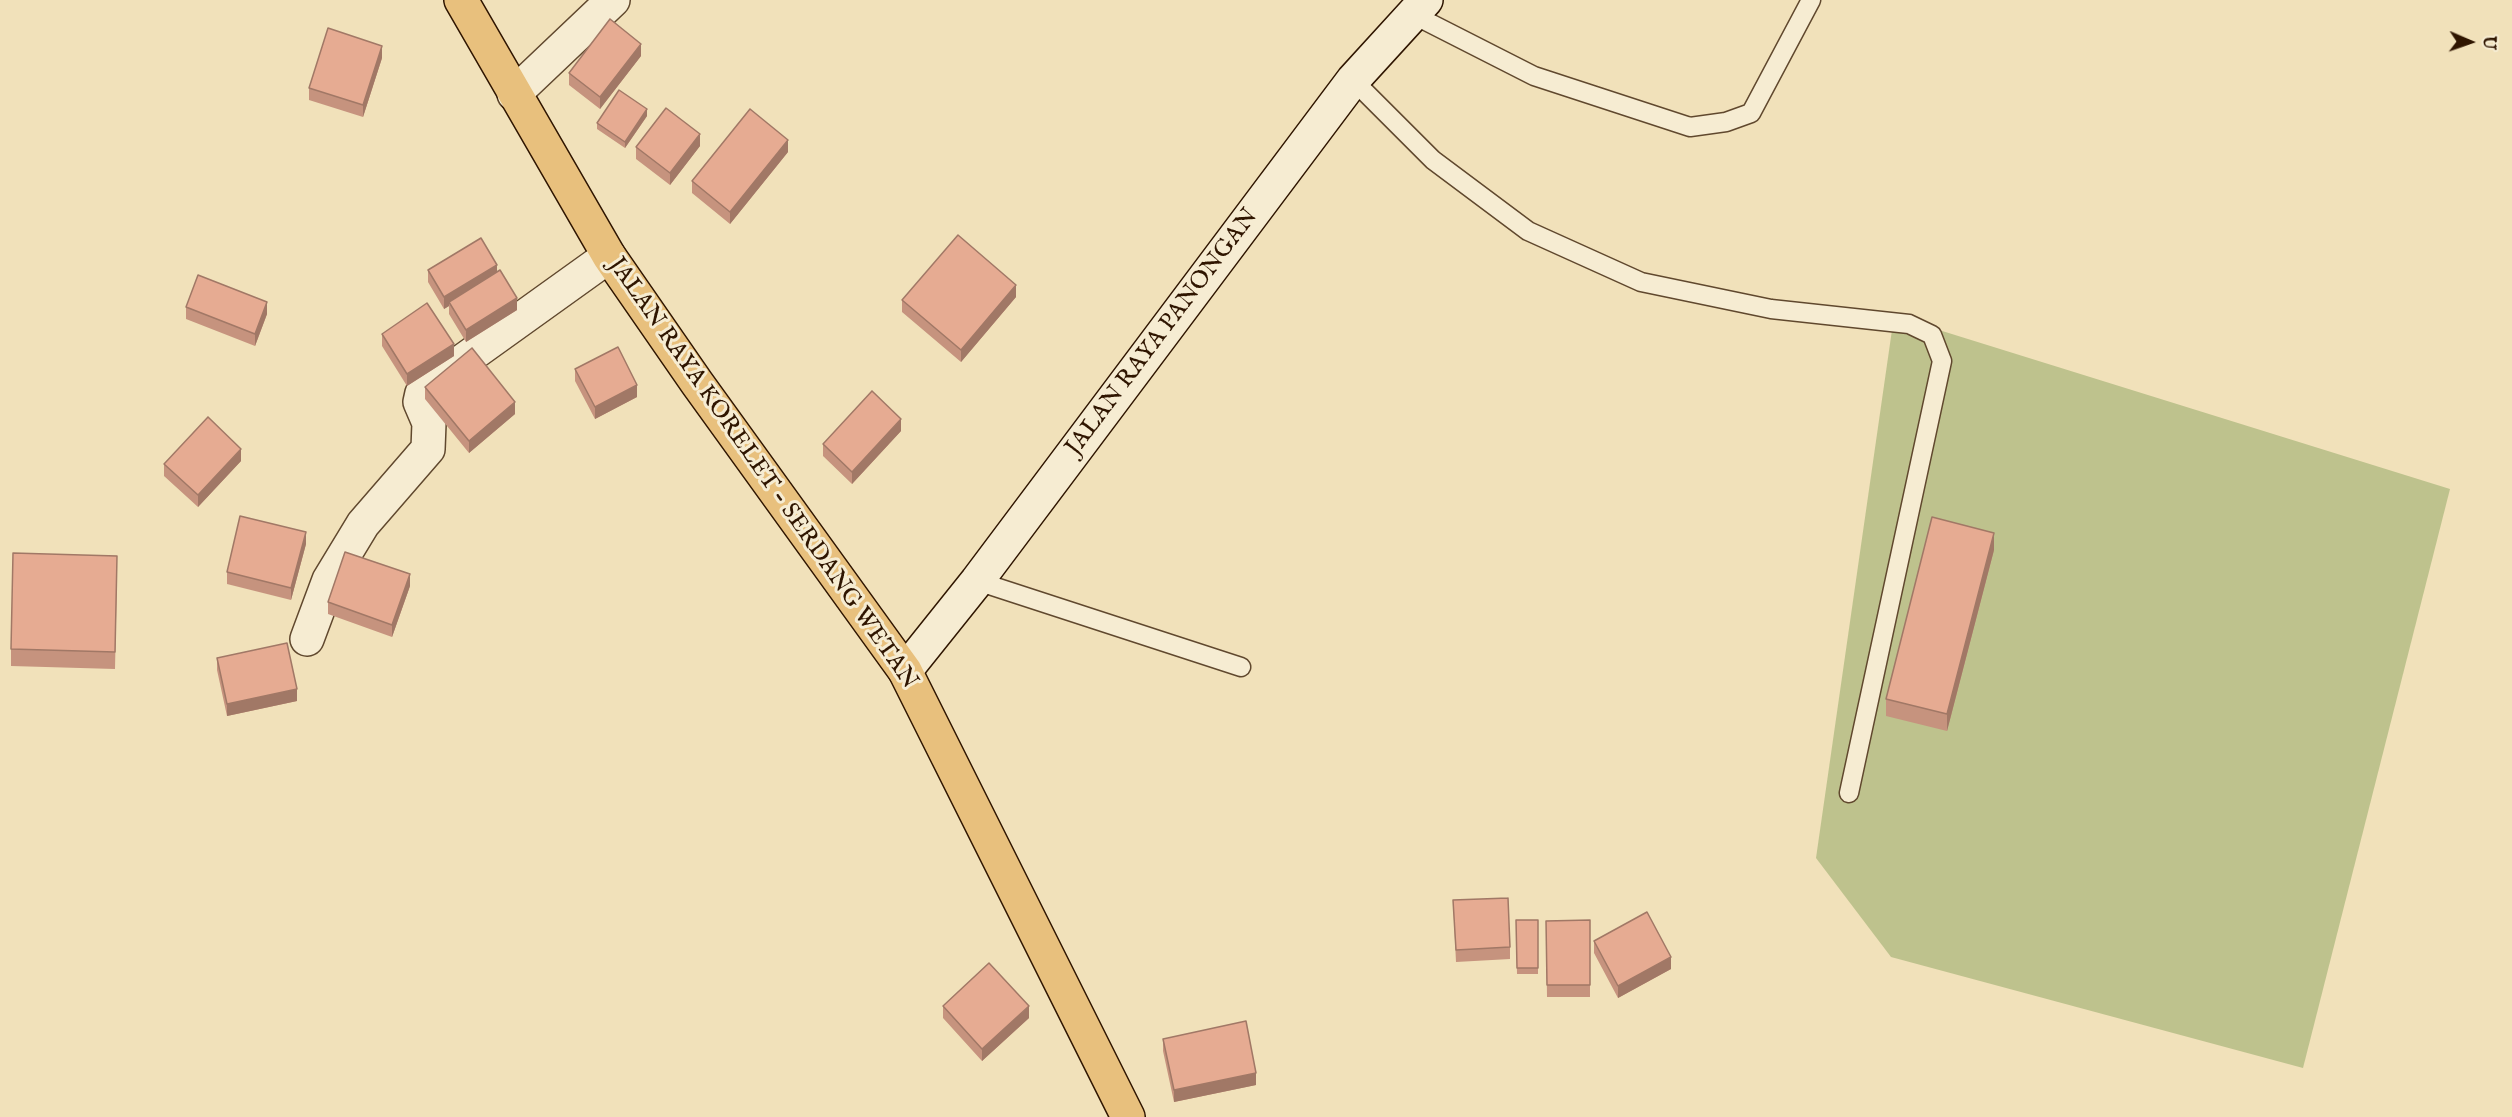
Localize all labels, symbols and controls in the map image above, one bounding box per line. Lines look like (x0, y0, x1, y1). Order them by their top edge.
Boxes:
north arrow (2440, 12, 2500, 72)
text: U (2478, 36, 2498, 50)
street label: JALAN RAYA PANONGAN (1061, 204, 1265, 462)
street label: JALAN RAYA KORELET - SERDANG WETAN (601, 253, 923, 695)

